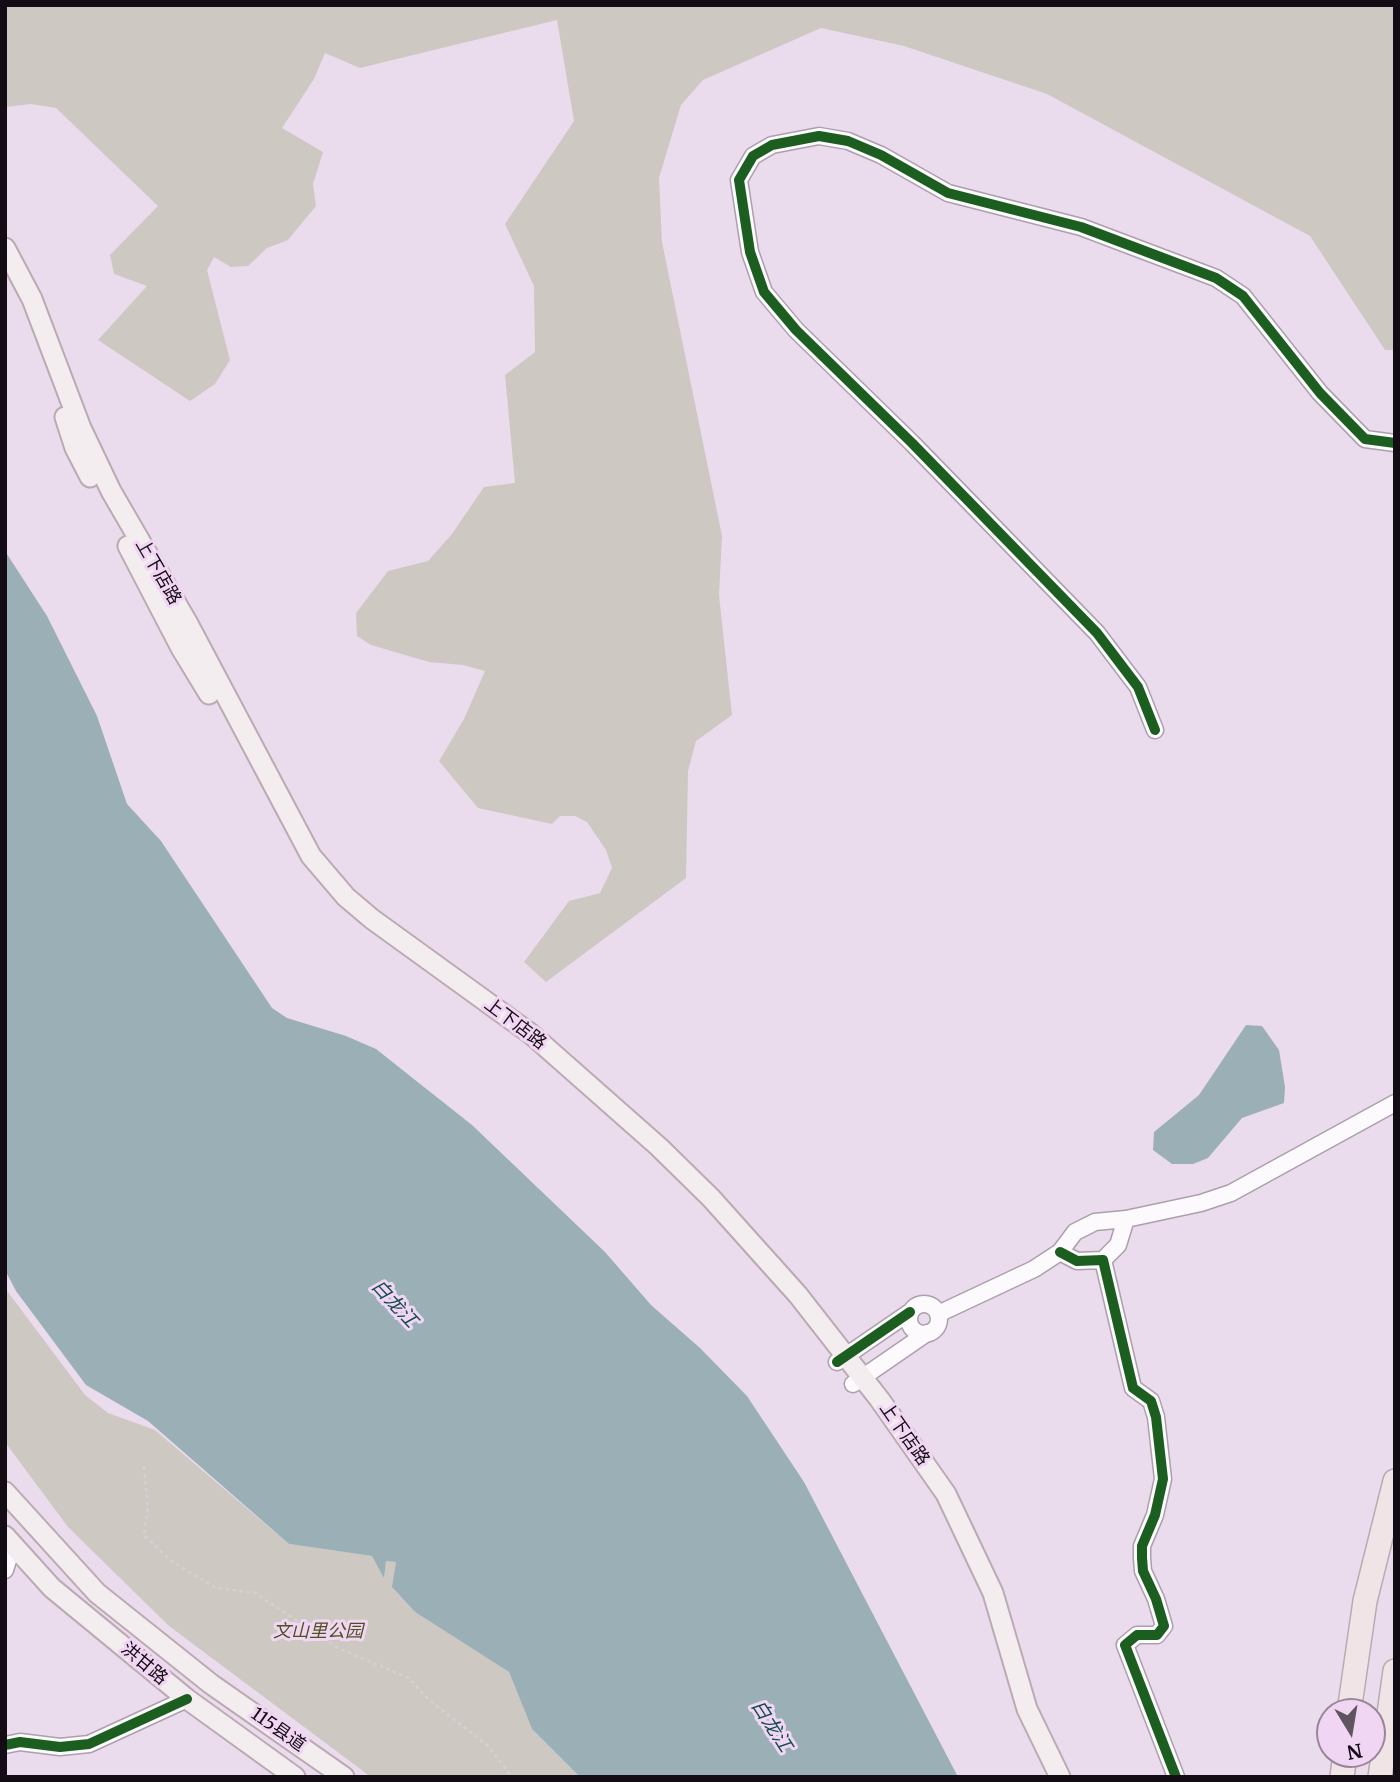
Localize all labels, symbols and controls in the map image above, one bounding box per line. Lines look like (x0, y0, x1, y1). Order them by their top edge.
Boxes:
street label: 上下店路 (131, 535, 185, 609)
street label: 上下店路 (480, 994, 550, 1054)
water label: 白龙江 (366, 1275, 422, 1333)
street label: 上下店路 (875, 1398, 933, 1470)
park label: 文山里公园 (273, 1621, 363, 1643)
street label: 洪甘路 (116, 1638, 172, 1690)
water label: 白龙江 (746, 1696, 796, 1756)
north arrow (1316, 1698, 1386, 1768)
street label: 115县道 (247, 1703, 309, 1757)
text: N (1345, 1738, 1364, 1765)

